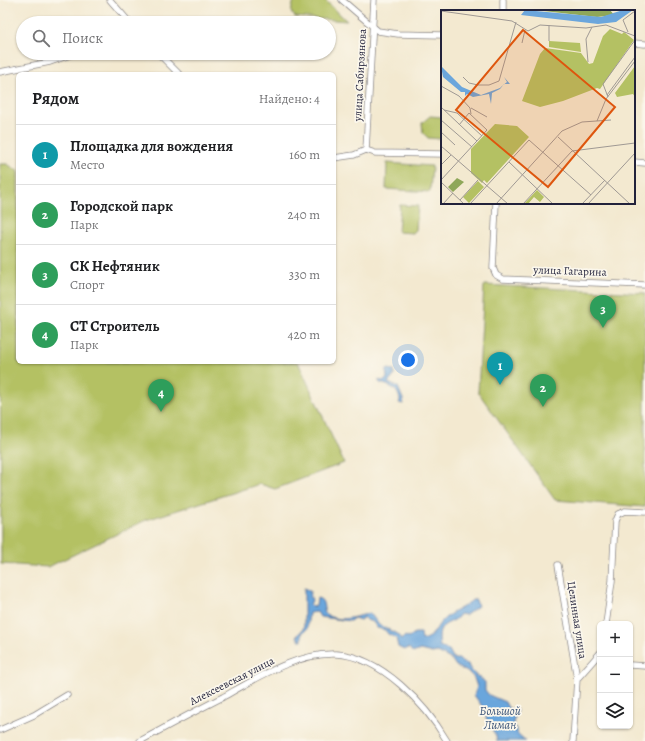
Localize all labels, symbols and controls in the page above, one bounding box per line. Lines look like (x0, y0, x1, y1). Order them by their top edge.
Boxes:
inset map (441, 10, 635, 204)
search box (16, 16, 336, 60)
icon: search (30, 27, 52, 49)
street label: улица Сабирзянова (350, 27, 370, 123)
text: Поиск (62, 28, 103, 48)
text: Рядом (32, 87, 79, 110)
text: Найдено: 4 (259, 90, 320, 107)
text: Площадка для вождения (70, 136, 233, 156)
text: 1 (43, 146, 47, 163)
text: 160 m (289, 146, 320, 163)
text: Место (70, 156, 105, 173)
text: Городской парк (70, 196, 173, 216)
text: 2 (42, 206, 48, 223)
text: 240 m (288, 206, 320, 223)
text: Парк (70, 216, 99, 233)
text: СК Нефтяник (70, 256, 160, 276)
street label: улица Гагарина (532, 262, 608, 280)
text: 3 (42, 266, 48, 283)
text: 330 m (289, 266, 320, 283)
text: Спорт (70, 276, 104, 293)
pin: 3 (590, 295, 616, 328)
text: СТ Строитель (70, 316, 159, 336)
text: 4 (42, 326, 48, 343)
text: 420 m (288, 326, 320, 343)
text: Парк (70, 336, 99, 353)
your location (398, 350, 418, 370)
pin: 1 (487, 352, 513, 385)
pin: 2 (530, 374, 556, 407)
pin: 4 (148, 379, 174, 412)
street label: Целинная улица (563, 580, 591, 661)
map controls (597, 621, 633, 729)
button: + (597, 621, 633, 657)
street label: Алексеевская улица (186, 653, 278, 709)
button: − (597, 657, 633, 693)
button: layers (597, 693, 633, 729)
water label: Большой Лиман (479, 703, 521, 733)

